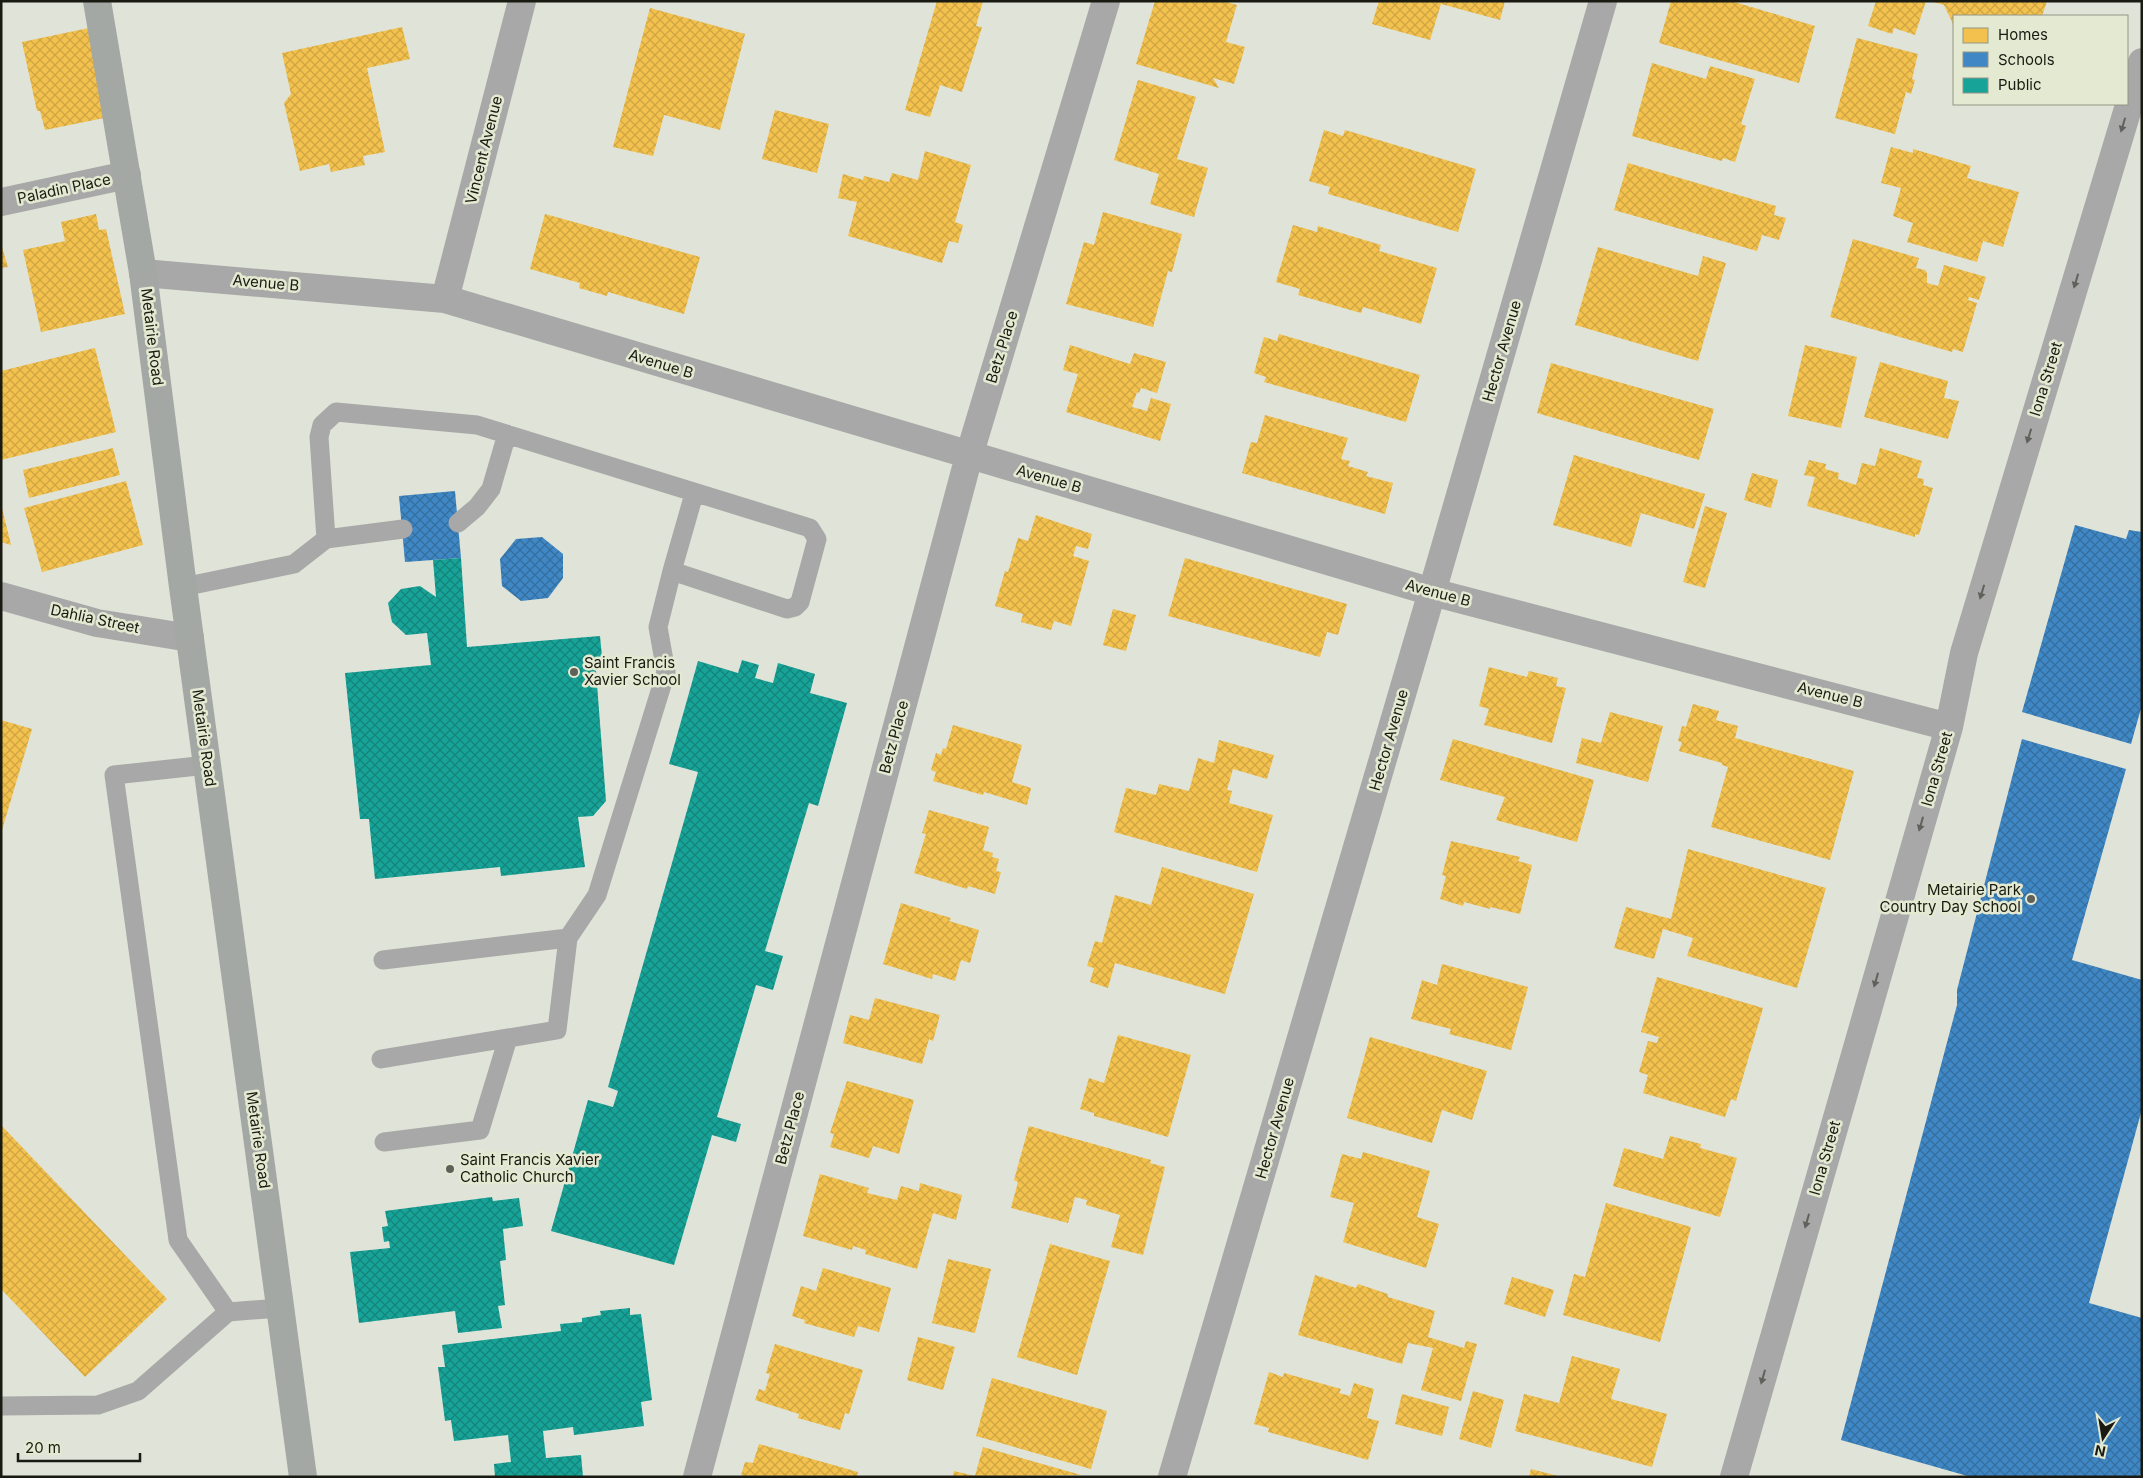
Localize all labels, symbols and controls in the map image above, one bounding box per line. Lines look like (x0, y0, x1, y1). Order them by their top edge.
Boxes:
legend (1953, 15, 2128, 105)
text: Homes (1998, 25, 2048, 44)
text: Schools (1998, 50, 2055, 69)
text: Public (1998, 75, 2041, 94)
street label: Vincent Avenue (461, 94, 506, 206)
one-way arrow (2118, 118, 2126, 133)
street label: Paladin Place (15, 169, 112, 208)
street label: Avenue B (232, 270, 300, 295)
one-way arrow (2071, 273, 2079, 288)
street label: Metairie Road (137, 287, 168, 387)
street label: Hector Avenue (1478, 298, 1525, 404)
street label: Betz Place (981, 308, 1022, 385)
street label: Iona Street (2025, 339, 2066, 418)
street label: Avenue B (626, 345, 696, 382)
one-way arrow (2025, 429, 2033, 444)
street label: Avenue B (1014, 460, 1084, 497)
street label: Avenue B (1403, 575, 1473, 610)
one-way arrow (1978, 585, 1986, 600)
street label: Dahlia Street (49, 600, 141, 637)
place label: Saint Francis Xavier School (584, 653, 681, 689)
marker: Saint Francis Xavier School (568, 666, 580, 678)
street label: Avenue B (1795, 677, 1865, 712)
street label: Hector Avenue (1365, 687, 1412, 793)
street label: Metairie Road (188, 688, 221, 788)
street label: Betz Place (875, 698, 912, 776)
street label: Iona Street (1917, 729, 1956, 808)
one-way arrow (1917, 817, 1925, 832)
place label: Metairie Park Country Day School (1880, 880, 2022, 916)
marker: Metairie Park Country Day School (2025, 893, 2037, 905)
one-way arrow (1872, 973, 1880, 988)
street label: Hector Avenue (1251, 1075, 1298, 1181)
street label: Betz Place (771, 1089, 808, 1167)
street label: Metairie Road (242, 1090, 275, 1190)
street label: Iona Street (1805, 1118, 1844, 1197)
place label: Saint Francis Xavier Catholic Church (460, 1150, 600, 1186)
marker: Saint Francis Xavier Catholic Church (444, 1163, 456, 1175)
one-way arrow (1803, 1213, 1811, 1228)
one-way arrow (1758, 1370, 1766, 1385)
north arrow (2078, 1413, 2128, 1463)
scale bar (18, 1430, 140, 1462)
text: 20 m (25, 1438, 61, 1457)
text: N (2093, 1442, 2107, 1461)

